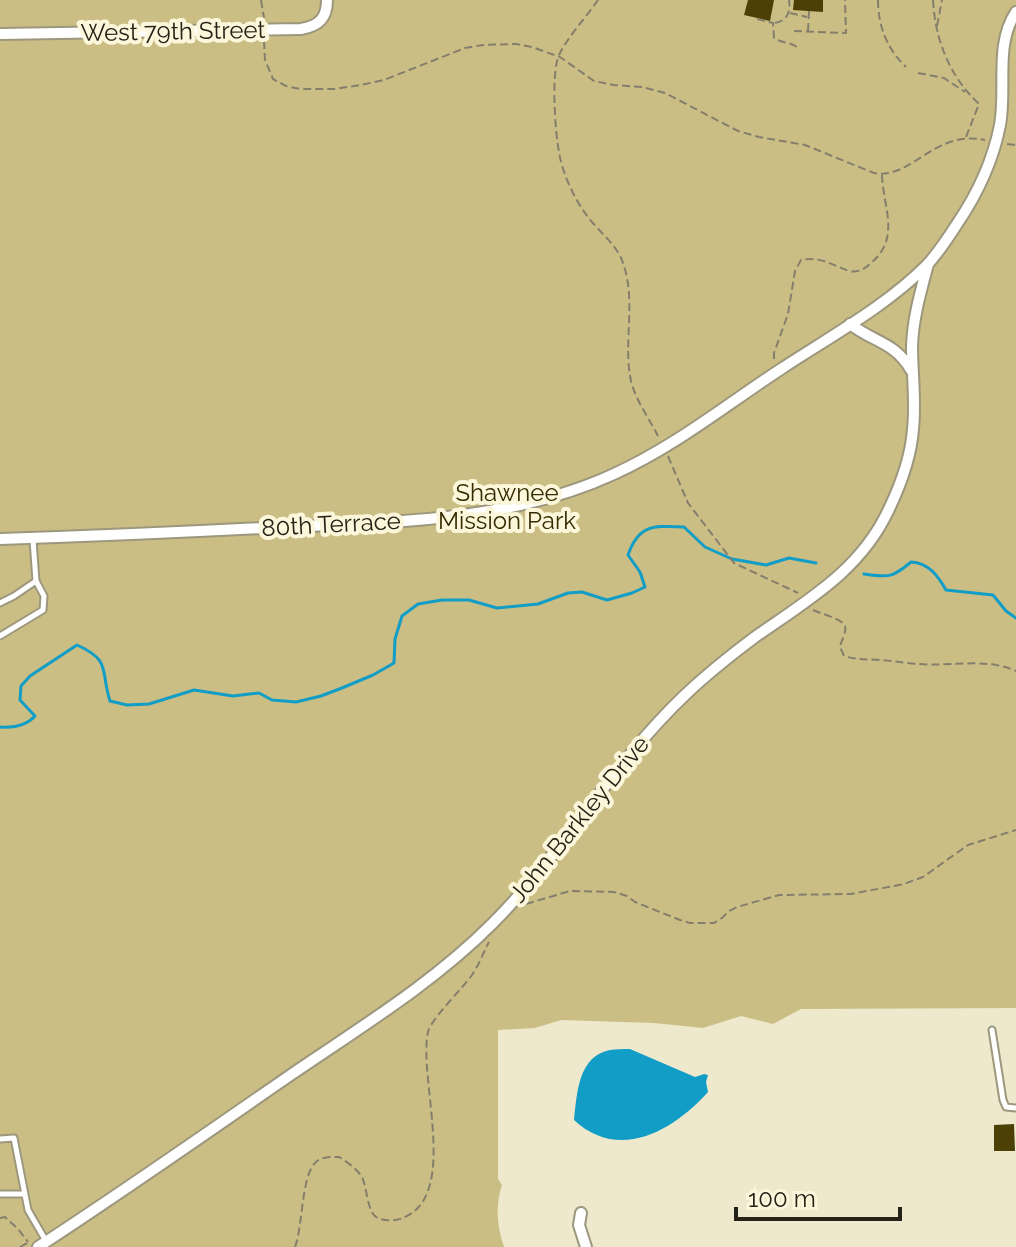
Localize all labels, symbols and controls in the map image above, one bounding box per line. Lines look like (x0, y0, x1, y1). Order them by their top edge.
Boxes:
street label: West 79th Street (80, 15, 266, 47)
park label: Shawnee Mission Park (438, 478, 576, 535)
street label: 80th Terrace (261, 506, 401, 542)
street label: John Barkley Drive (503, 730, 655, 908)
scale bar (736, 1171, 900, 1221)
text: 100 m (748, 1184, 816, 1213)

